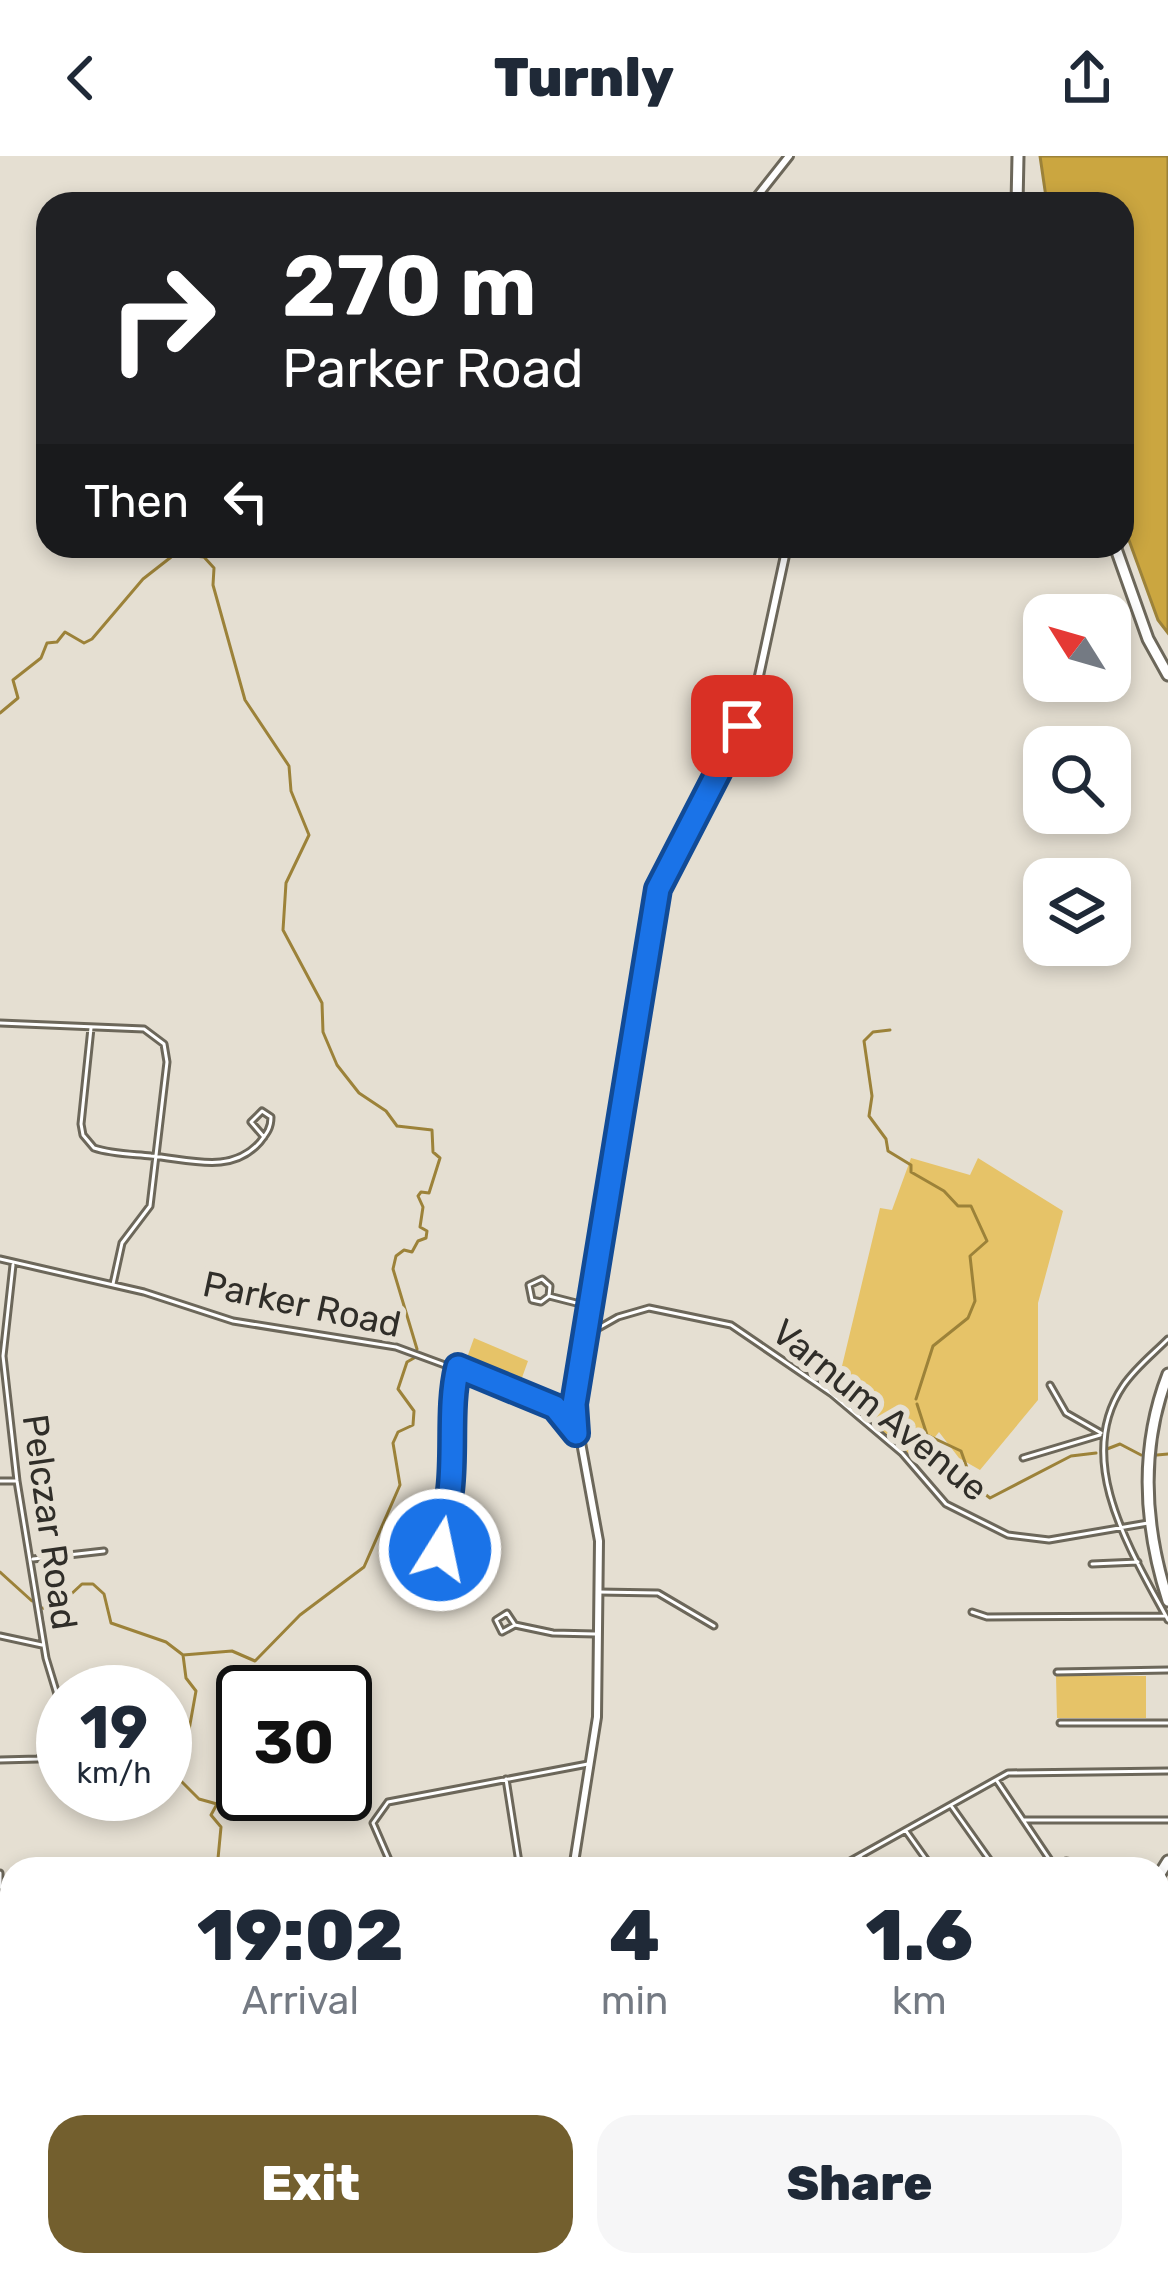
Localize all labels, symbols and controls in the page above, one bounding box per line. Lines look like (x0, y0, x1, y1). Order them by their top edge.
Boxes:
icon: back (48, 45, 114, 111)
icon: share (1054, 45, 1120, 111)
text: Turnly (494, 46, 674, 110)
text: 270 m (282, 236, 537, 336)
icon: right (84, 240, 240, 396)
text: Parker Road (282, 337, 584, 401)
icon: left (213, 468, 279, 534)
text: Then (84, 475, 189, 528)
north arrow (1023, 594, 1131, 702)
map controls (1023, 594, 1131, 966)
pin (691, 675, 793, 777)
icon: arrive (709, 693, 775, 759)
button: search (1023, 726, 1131, 834)
button: layers (1023, 858, 1131, 966)
street label: Parker Road (199, 1262, 405, 1346)
street label: Varnum Avenue (764, 1310, 996, 1510)
street label: Pelczar Road (14, 1412, 86, 1632)
position arrow (377, 1487, 503, 1613)
speed limit sign: 30 (216, 1665, 372, 1821)
text: 19 (80, 1692, 148, 1763)
text: km/h (77, 1755, 151, 1791)
text: 19:02 (197, 1893, 404, 1978)
text: 4 (609, 1893, 660, 1978)
text: 1.6 (865, 1893, 973, 1978)
text: Arrival (242, 1978, 359, 2024)
text: min (601, 1978, 668, 2024)
text: km (892, 1978, 947, 2024)
button: Exit (48, 2115, 573, 2253)
button: Share (597, 2115, 1122, 2253)

